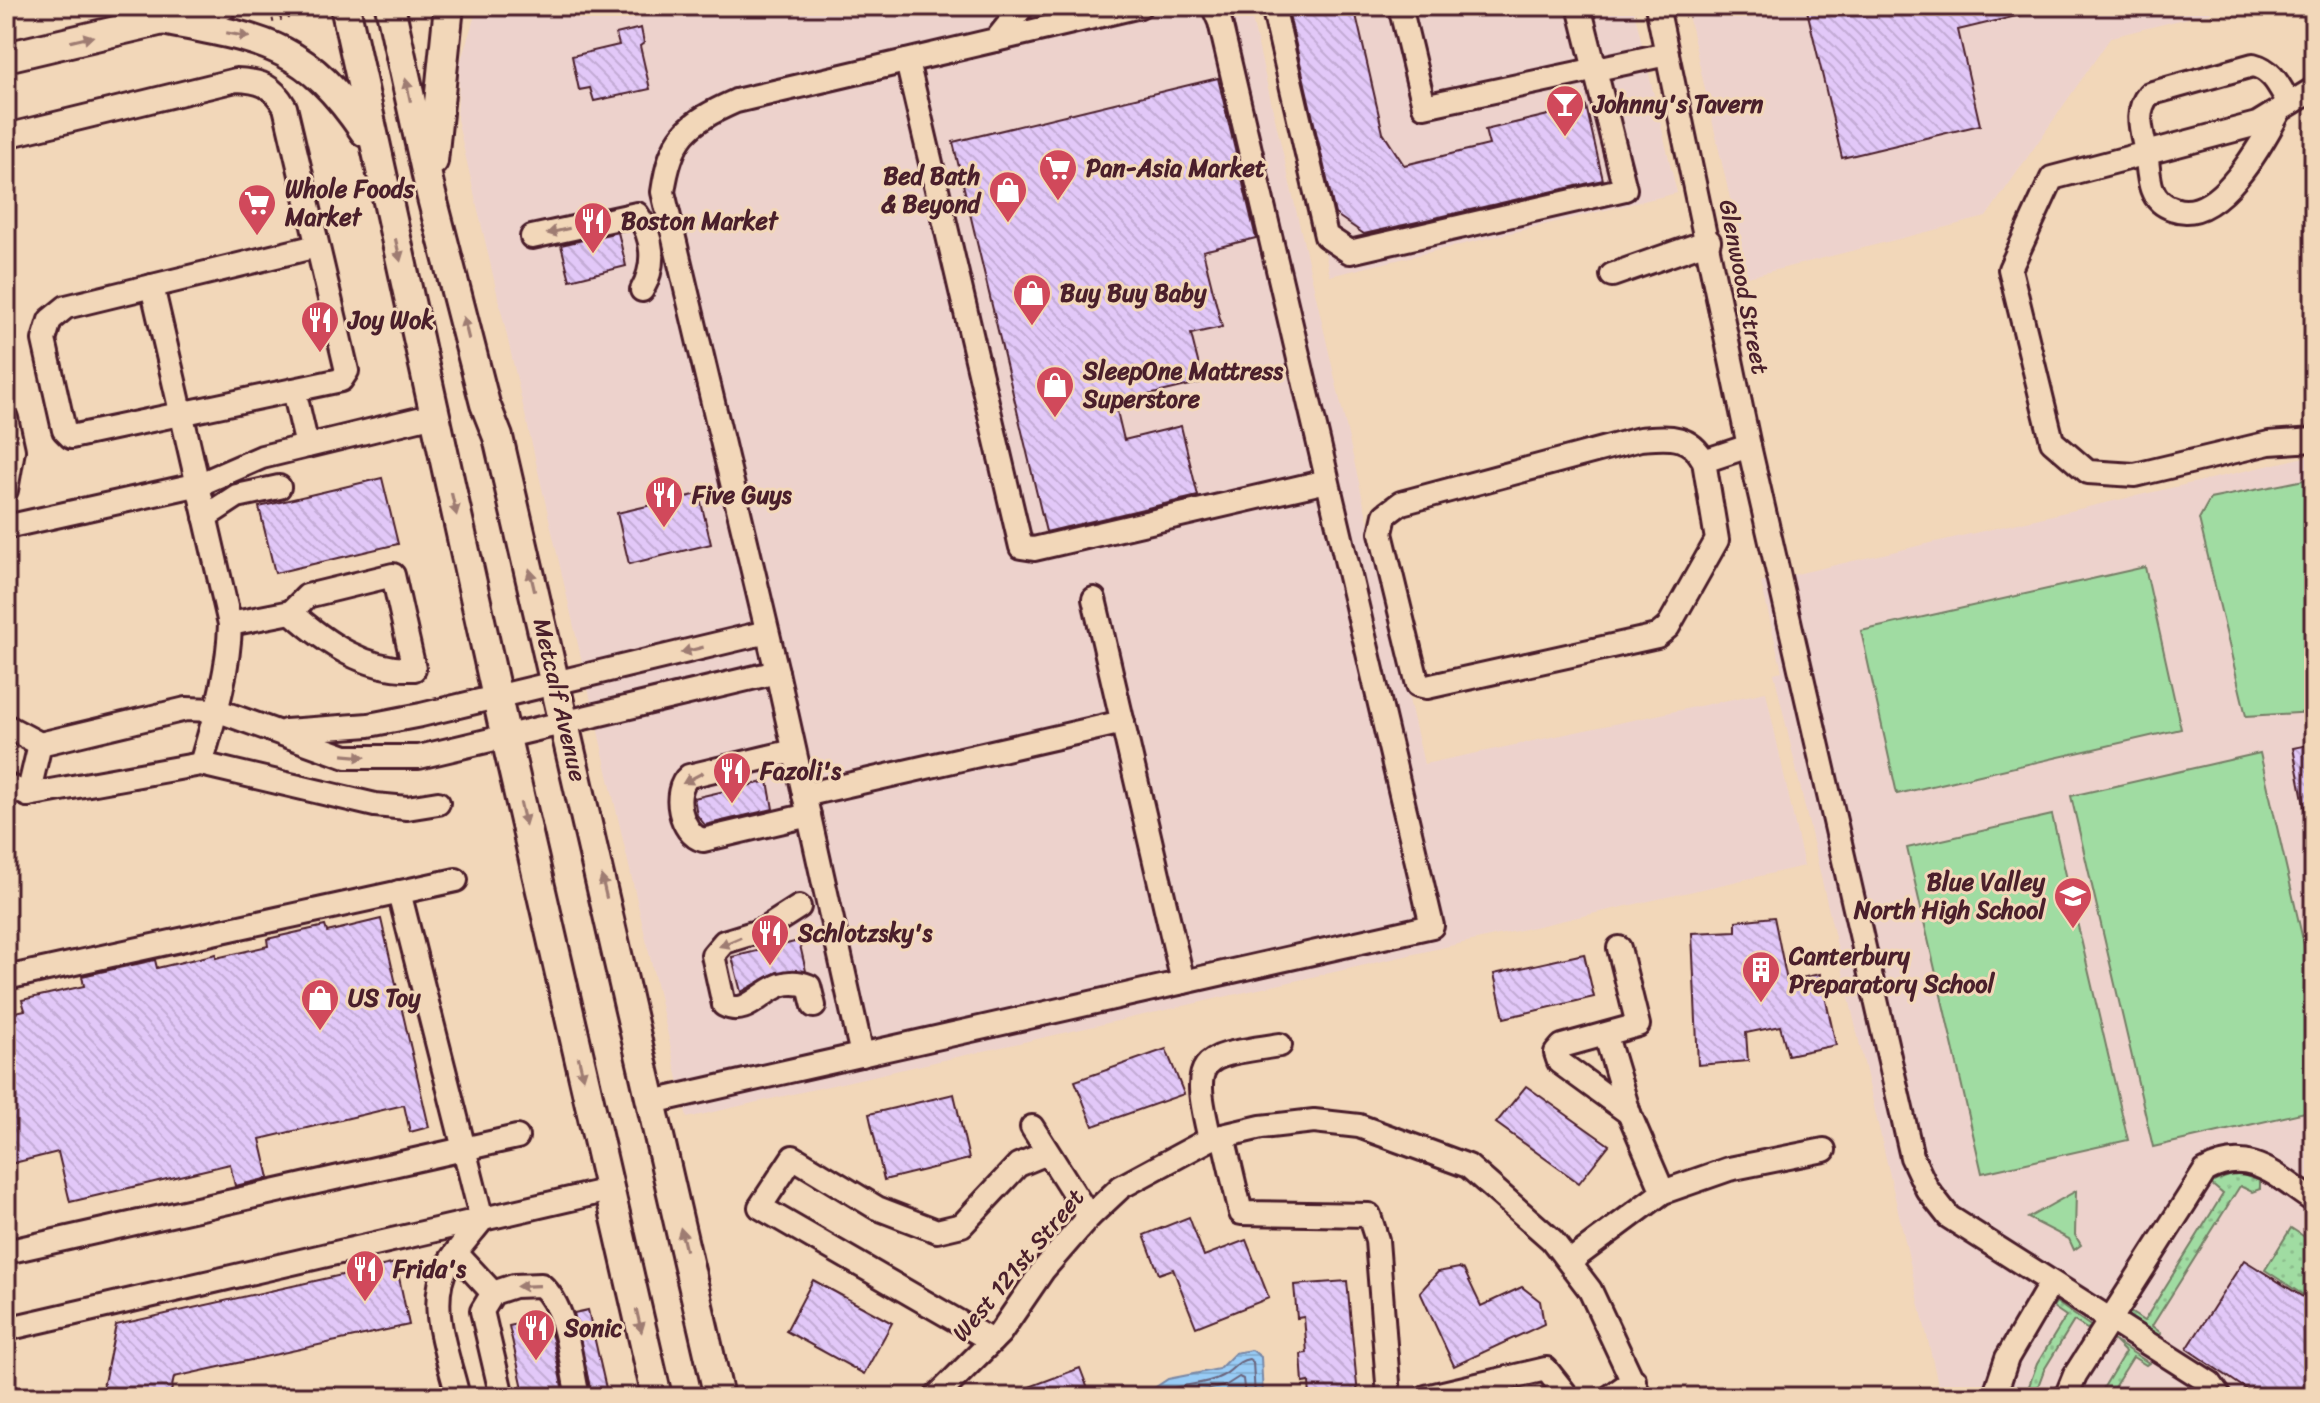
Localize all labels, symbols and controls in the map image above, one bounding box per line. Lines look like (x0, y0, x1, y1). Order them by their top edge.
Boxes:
one-way arrow (226, 29, 251, 41)
one-way arrow (70, 32, 95, 45)
one-way arrow (401, 77, 414, 102)
bar icon: Johnny's Tavern (1544, 83, 1586, 138)
place label: Johnny's Tavern (1591, 83, 1763, 125)
supermarket icon: Pan-Asia Market (1037, 147, 1079, 202)
place label: Pan-Asia Market (1086, 147, 1266, 189)
place label: Bed Bath & Beyond (881, 155, 982, 225)
place label: Whole Foods Market (284, 168, 415, 238)
shop icon: Bed Bath & Beyond (987, 169, 1029, 224)
supermarket icon: Whole Foods Market (236, 182, 278, 237)
street label: Glenwood Street (1706, 196, 1782, 378)
restaurant icon: Boston Market (572, 200, 614, 255)
place label: Boston Market (621, 200, 779, 242)
one-way arrow (546, 225, 571, 238)
one-way arrow (392, 238, 405, 263)
shop icon: Buy Buy Baby (1011, 272, 1053, 327)
place label: Buy Buy Baby (1060, 272, 1207, 314)
restaurant icon: Joy Wok (299, 299, 341, 354)
place label: Joy Wok (346, 299, 434, 341)
one-way arrow (459, 316, 471, 341)
place label: SleepOne Mattress Superstore (1082, 350, 1284, 420)
shop icon: SleepOne Mattress Superstore (1034, 364, 1076, 419)
restaurant icon: Five Guys (643, 474, 685, 529)
place label: Five Guys (691, 474, 793, 516)
one-way arrow (448, 491, 461, 516)
one-way arrow (525, 567, 538, 592)
street label: Metcalf Avenue (521, 614, 599, 786)
one-way arrow (679, 644, 704, 657)
one-way arrow (342, 749, 367, 762)
restaurant icon: Fazoli's (711, 750, 753, 805)
place label: Fazoli's (759, 750, 842, 792)
one-way arrow (682, 770, 704, 784)
one-way arrow (517, 802, 530, 827)
place label: Blue Valley North High School (1853, 861, 2046, 931)
one-way arrow (597, 874, 610, 899)
school or university icon: Blue Valley North High School (2052, 875, 2094, 930)
restaurant icon: Schlotzsky's (749, 912, 791, 967)
place label: Schlotzsky's (797, 912, 934, 954)
one-way arrow (718, 935, 742, 948)
place label: Canterbury Preparatory School (1788, 935, 1995, 1005)
building icon: Canterbury Preparatory School (1740, 949, 1782, 1004)
shop icon: US Toy (299, 977, 341, 1032)
place label: US Toy (348, 977, 421, 1019)
one-way arrow (575, 1055, 588, 1080)
street label: West 121st Street (941, 1179, 1095, 1351)
one-way arrow (676, 1226, 689, 1251)
restaurant icon: Frida's (344, 1248, 386, 1303)
place label: Frida's (392, 1248, 467, 1290)
one-way arrow (515, 1279, 540, 1292)
restaurant icon: Sonic (515, 1307, 557, 1362)
place label: Sonic (563, 1307, 623, 1349)
one-way arrow (634, 1309, 646, 1334)

